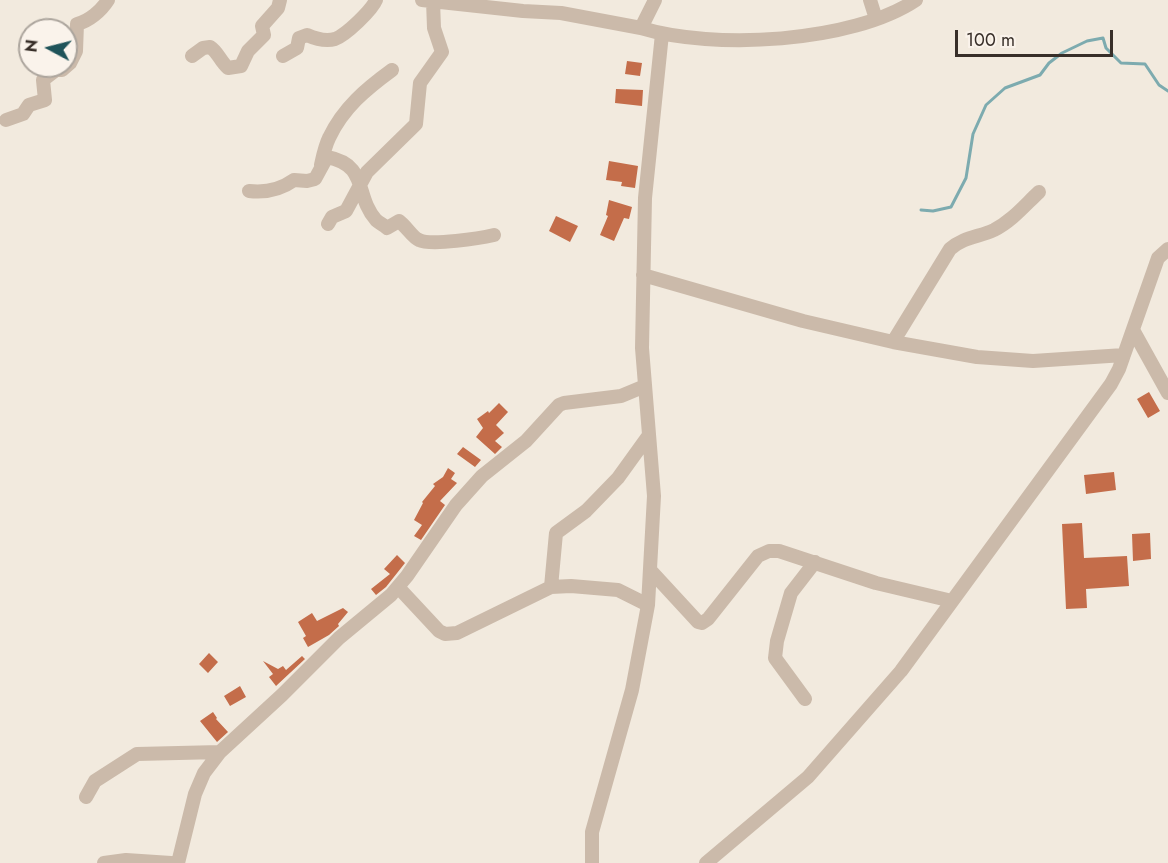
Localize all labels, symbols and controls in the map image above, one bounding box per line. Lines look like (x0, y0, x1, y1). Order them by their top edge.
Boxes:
north arrow (18, 18, 78, 78)
scale bar (958, 18, 1116, 56)
text: 100 m (966, 27, 1015, 53)
text: N (19, 38, 44, 54)

